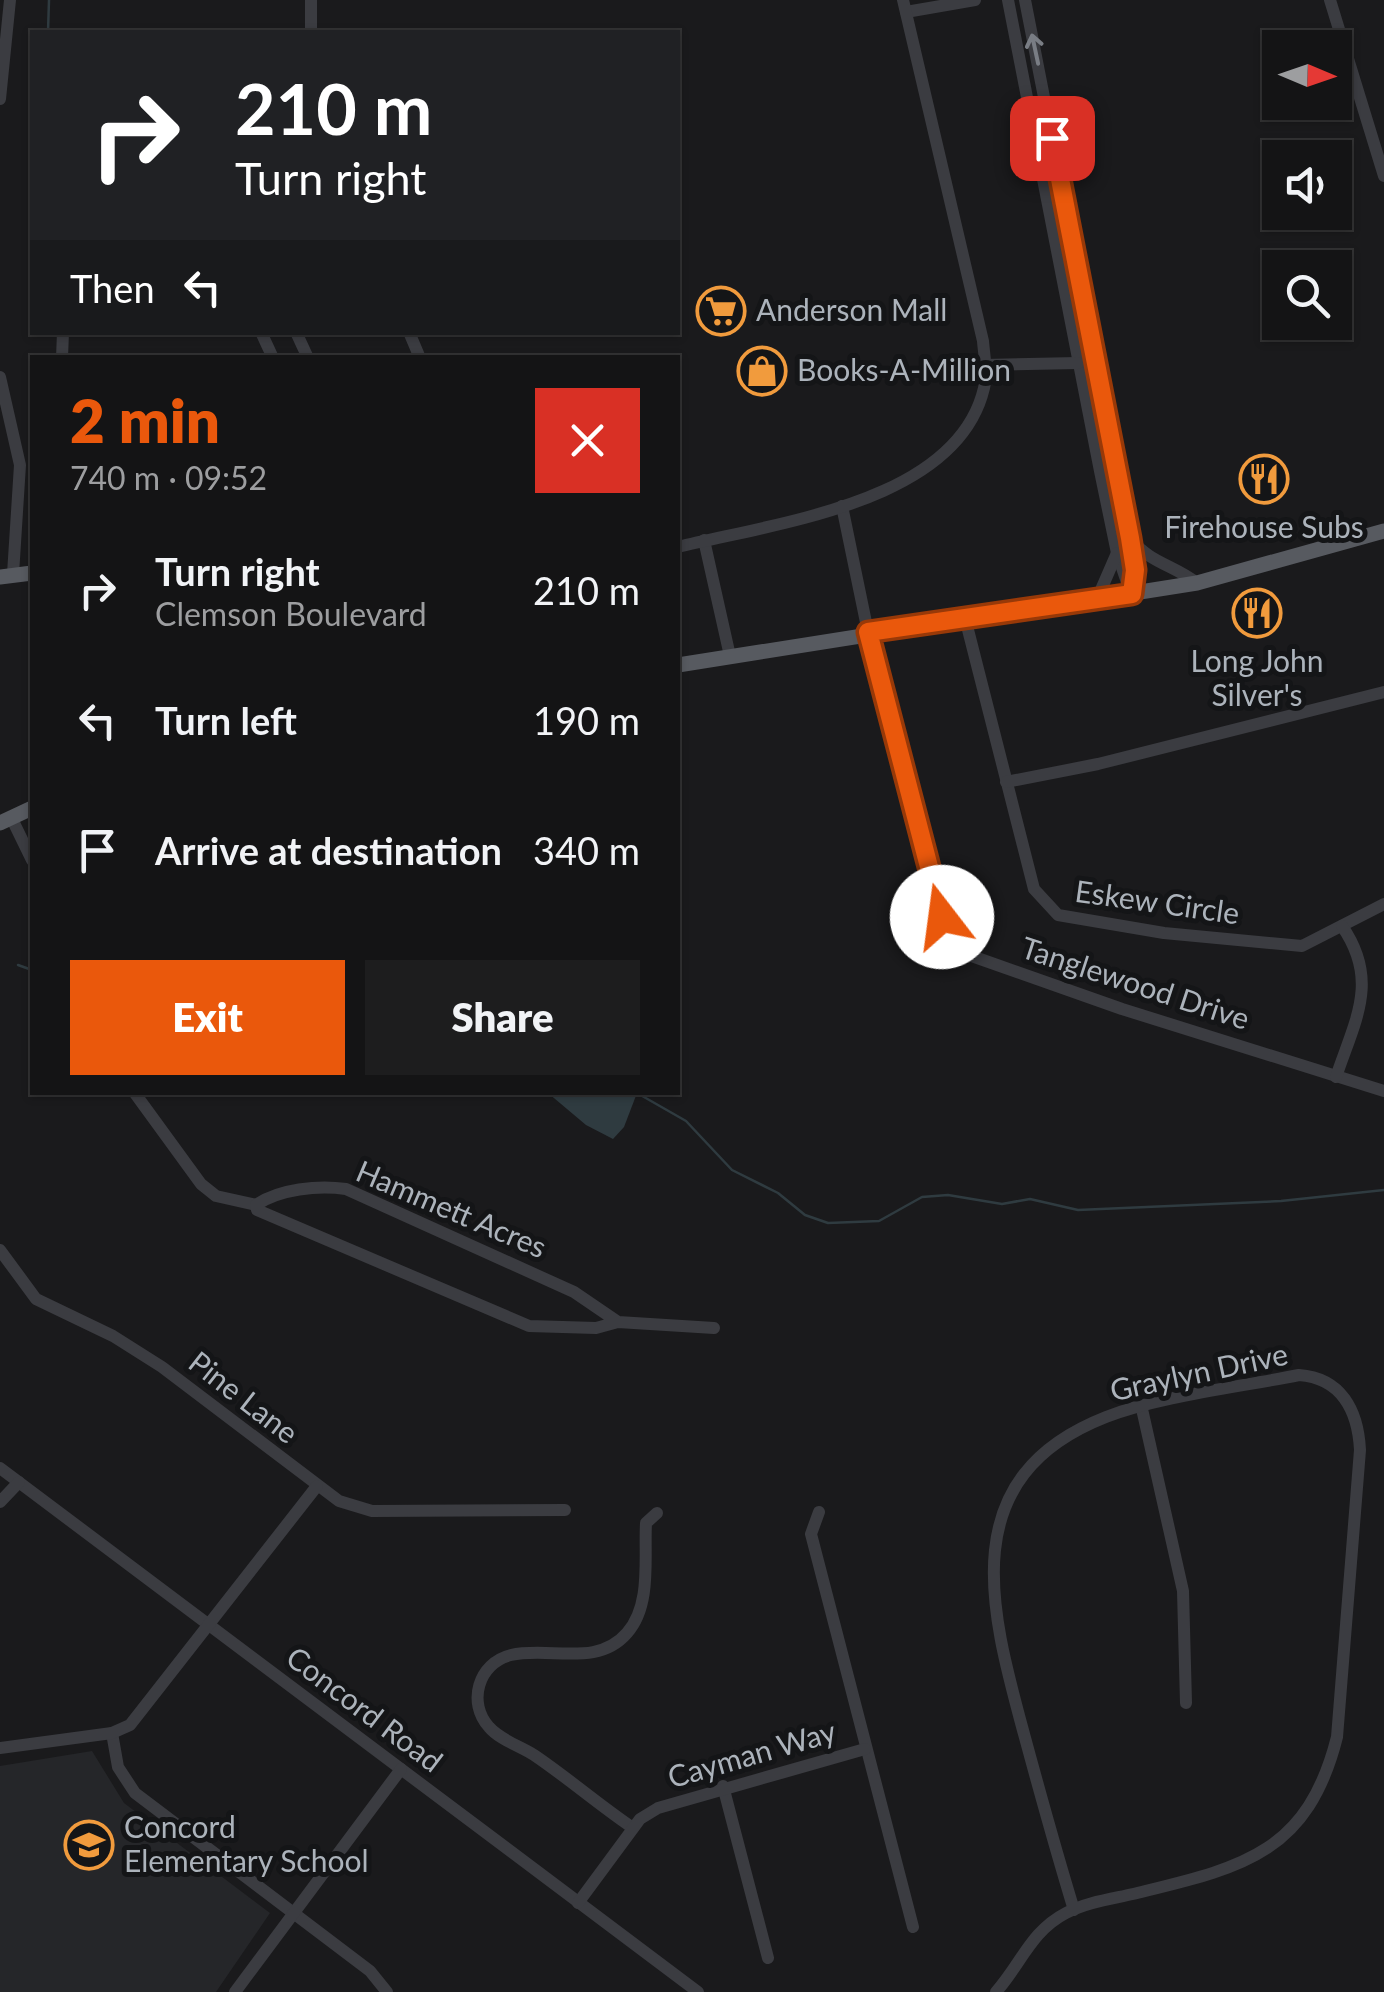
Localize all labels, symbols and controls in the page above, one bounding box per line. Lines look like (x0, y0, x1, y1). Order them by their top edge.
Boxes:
north arrow (1262, 30, 1352, 120)
map controls (1262, 30, 1352, 340)
one-way arrow (1025, 34, 1044, 66)
text: 210 m (235, 66, 432, 150)
icon: right (70, 70, 200, 200)
pin (1010, 96, 1095, 181)
icon: arrive (1025, 111, 1080, 166)
button: sound (1262, 140, 1352, 230)
text: Turn right (235, 151, 426, 205)
button: search (1262, 250, 1352, 340)
icon: left (175, 260, 230, 315)
text: Then (70, 265, 155, 311)
supermarket icon: Anderson Mall (695, 285, 747, 337)
place label: Anderson Mall (756, 291, 947, 327)
shop icon: Books-A-Million (736, 345, 788, 397)
place label: Books-A-Million (797, 351, 1011, 387)
text: 2 min (70, 384, 220, 456)
button: close (535, 388, 640, 493)
restaurant icon: Firehouse Subs (1238, 453, 1290, 505)
text: 740 m · 09:52 (70, 458, 267, 497)
place label: Firehouse Subs (1164, 508, 1364, 544)
text: Turn right (155, 548, 320, 594)
icon: right (70, 563, 125, 618)
text: 210 m (533, 567, 640, 613)
restaurant icon: Long John Silver's (1231, 587, 1283, 639)
text: Clemson Boulevard (155, 594, 427, 633)
place label: Long John Silver's (1190, 642, 1324, 712)
icon: left (70, 693, 125, 748)
text: Turn left (155, 697, 297, 743)
text: 190 m (533, 697, 640, 743)
icon: arrive (70, 823, 125, 878)
text: Arrive at destination (155, 827, 502, 873)
text: 340 m (533, 827, 640, 873)
position arrow (890, 865, 994, 969)
street label: Eskew Circle (1073, 872, 1242, 930)
street label: Tanglewood Drive (1017, 928, 1254, 1036)
button: Exit (70, 960, 345, 1075)
button: Share (365, 960, 640, 1075)
street label: Hammett Acres (351, 1152, 552, 1264)
street label: Graylyn Drive (1106, 1335, 1291, 1407)
street label: Pine Lane (183, 1343, 306, 1450)
street label: Concord Road (280, 1638, 450, 1779)
street label: Cayman Way (663, 1712, 840, 1794)
place label: Concord Elementary School (124, 1808, 369, 1878)
school or university icon: Concord Elementary School (63, 1819, 115, 1871)

